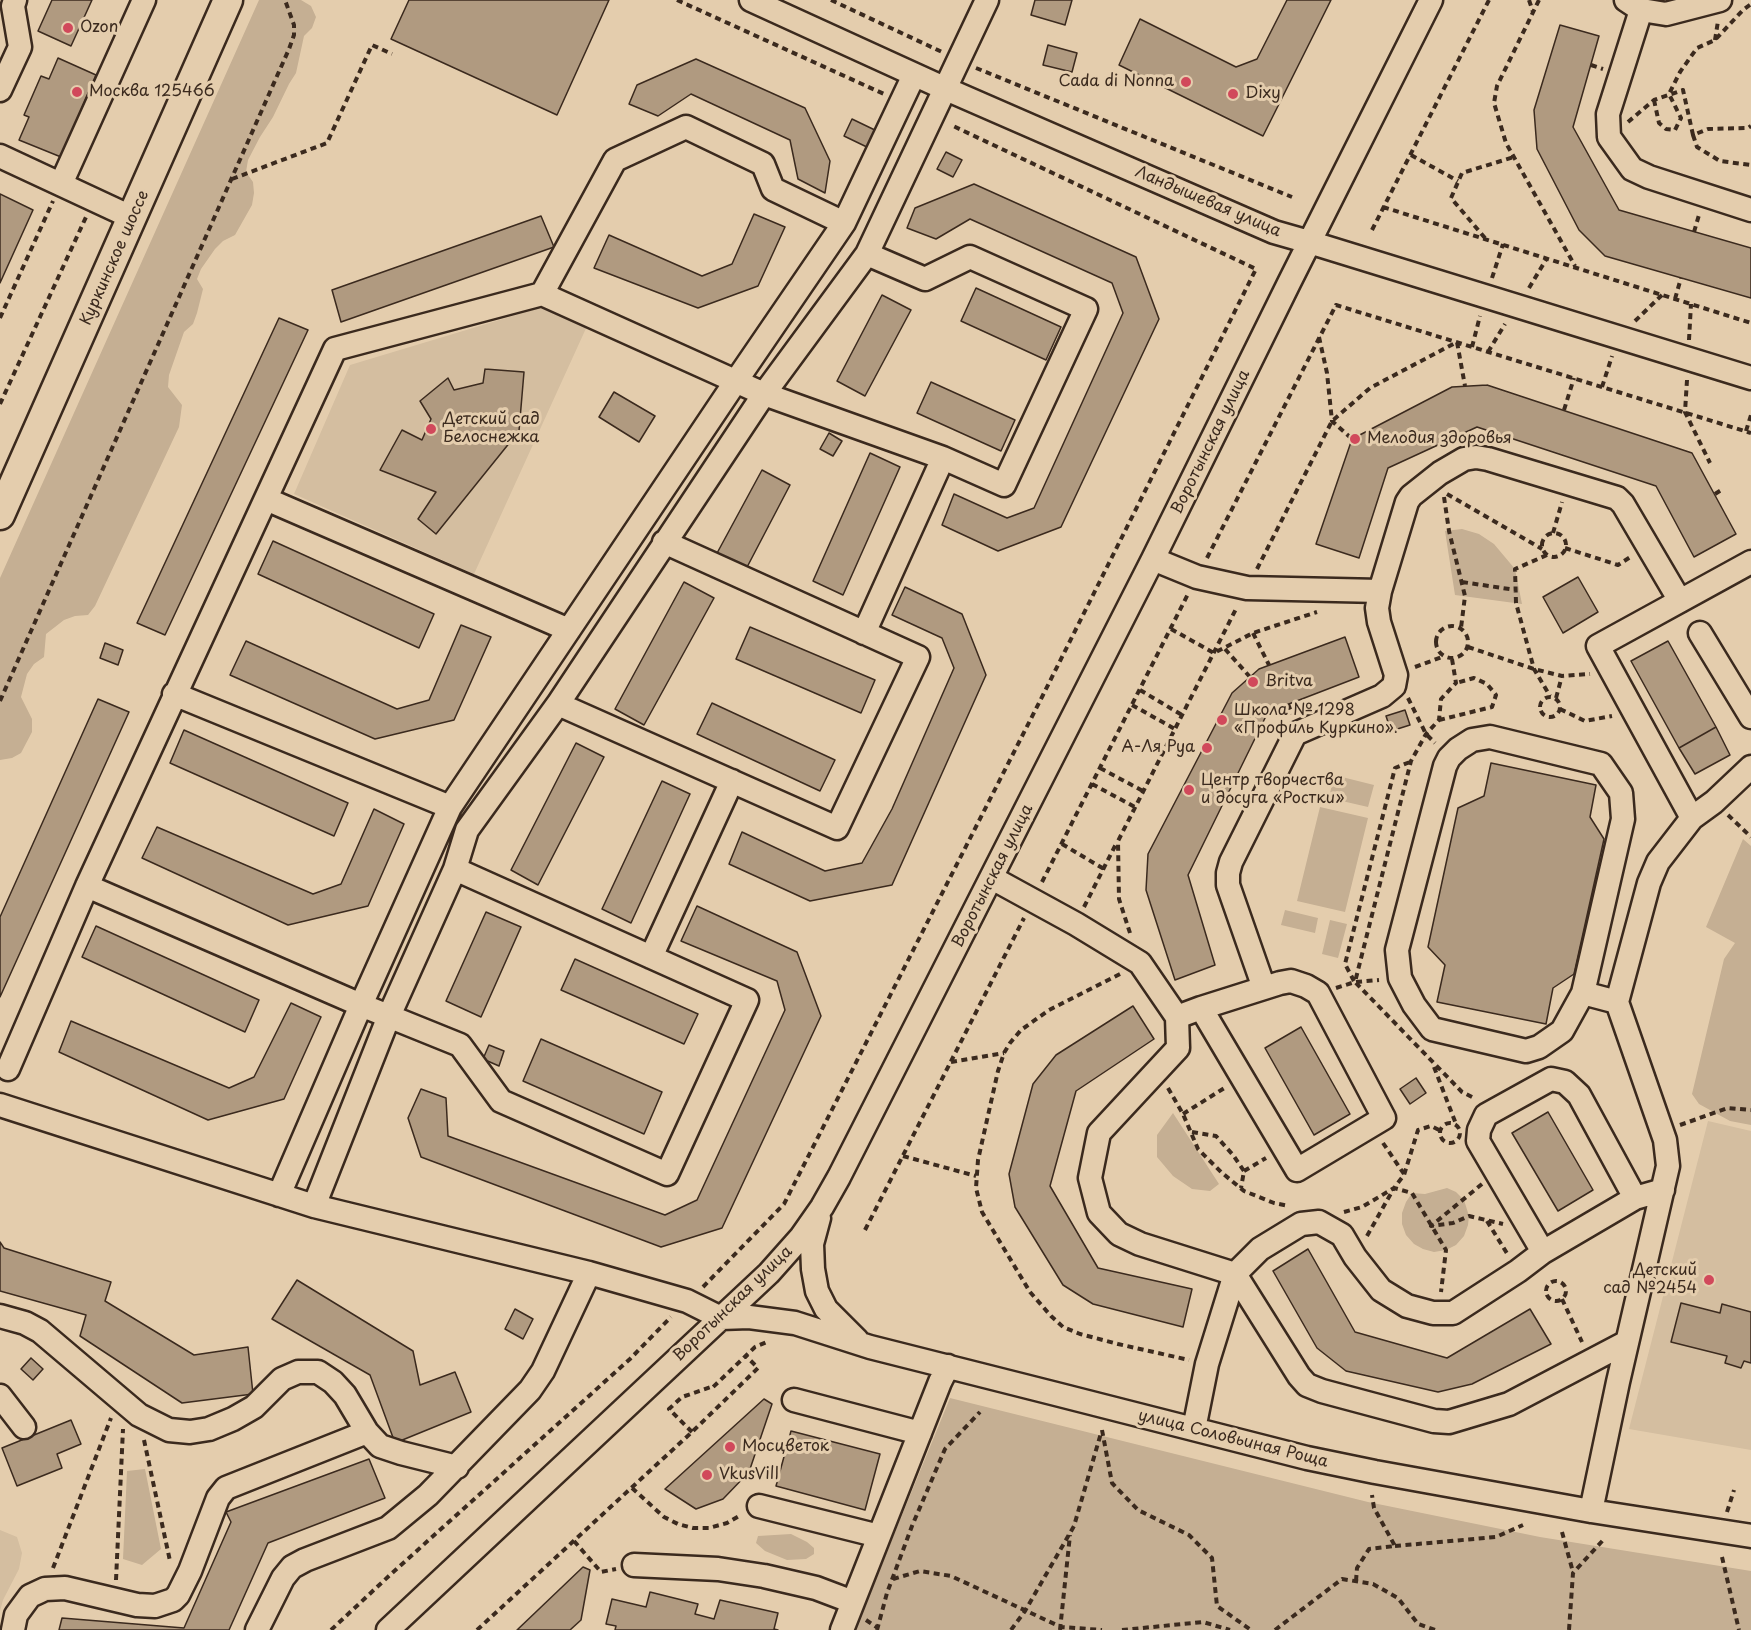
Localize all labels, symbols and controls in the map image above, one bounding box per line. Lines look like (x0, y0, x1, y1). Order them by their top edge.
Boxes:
place label: Ozon (80, 18, 118, 38)
marker: Ozon (61, 21, 75, 35)
place label: Cada di Nonna (1058, 72, 1174, 92)
marker: Cada di Nonna (1179, 75, 1193, 89)
place label: Москва 125466 (89, 82, 215, 102)
place label: Dixy (1245, 84, 1281, 104)
marker: Москва 125466 (70, 85, 84, 99)
marker: Dixy (1226, 87, 1240, 101)
street label: Ландышевая улица (1132, 163, 1284, 241)
street label: Куркинское шоссе (77, 188, 153, 328)
street label: Воротынская улица (1168, 367, 1254, 517)
place label: Детский сад Белоснежка (443, 410, 540, 448)
marker: Детский сад Белоснежка (424, 422, 438, 436)
place label: Мелодия здоровья (1367, 429, 1512, 449)
marker: Мелодия здоровья (1348, 432, 1362, 446)
place label: Britva (1265, 672, 1313, 692)
marker: Britva (1246, 675, 1260, 689)
place label: Школа № 1298 «Профиль Куркино». (1234, 701, 1398, 739)
marker: Школа № 1298 «Профиль Куркино». (1215, 713, 1229, 727)
place label: А-Ля Руа (1122, 738, 1195, 758)
marker: А-Ля Руа (1200, 741, 1214, 755)
place label: Центр творчества и досуга «Ростки» (1201, 771, 1344, 809)
marker: Центр творчества и досуга «Ростки» (1182, 783, 1196, 797)
street label: Воротынская улица (949, 801, 1037, 951)
street label: Воротынская улица (670, 1242, 796, 1366)
place label: Детский сад №2454 (1603, 1261, 1697, 1299)
marker: Детский сад №2454 (1702, 1273, 1716, 1287)
street label: улица Соловьиная Роща (1136, 1406, 1330, 1472)
place label: Мосцветок (742, 1437, 829, 1457)
marker: Мосцветок (723, 1440, 737, 1454)
place label: VkusVill (719, 1465, 779, 1485)
marker: VkusVill (700, 1468, 714, 1482)

